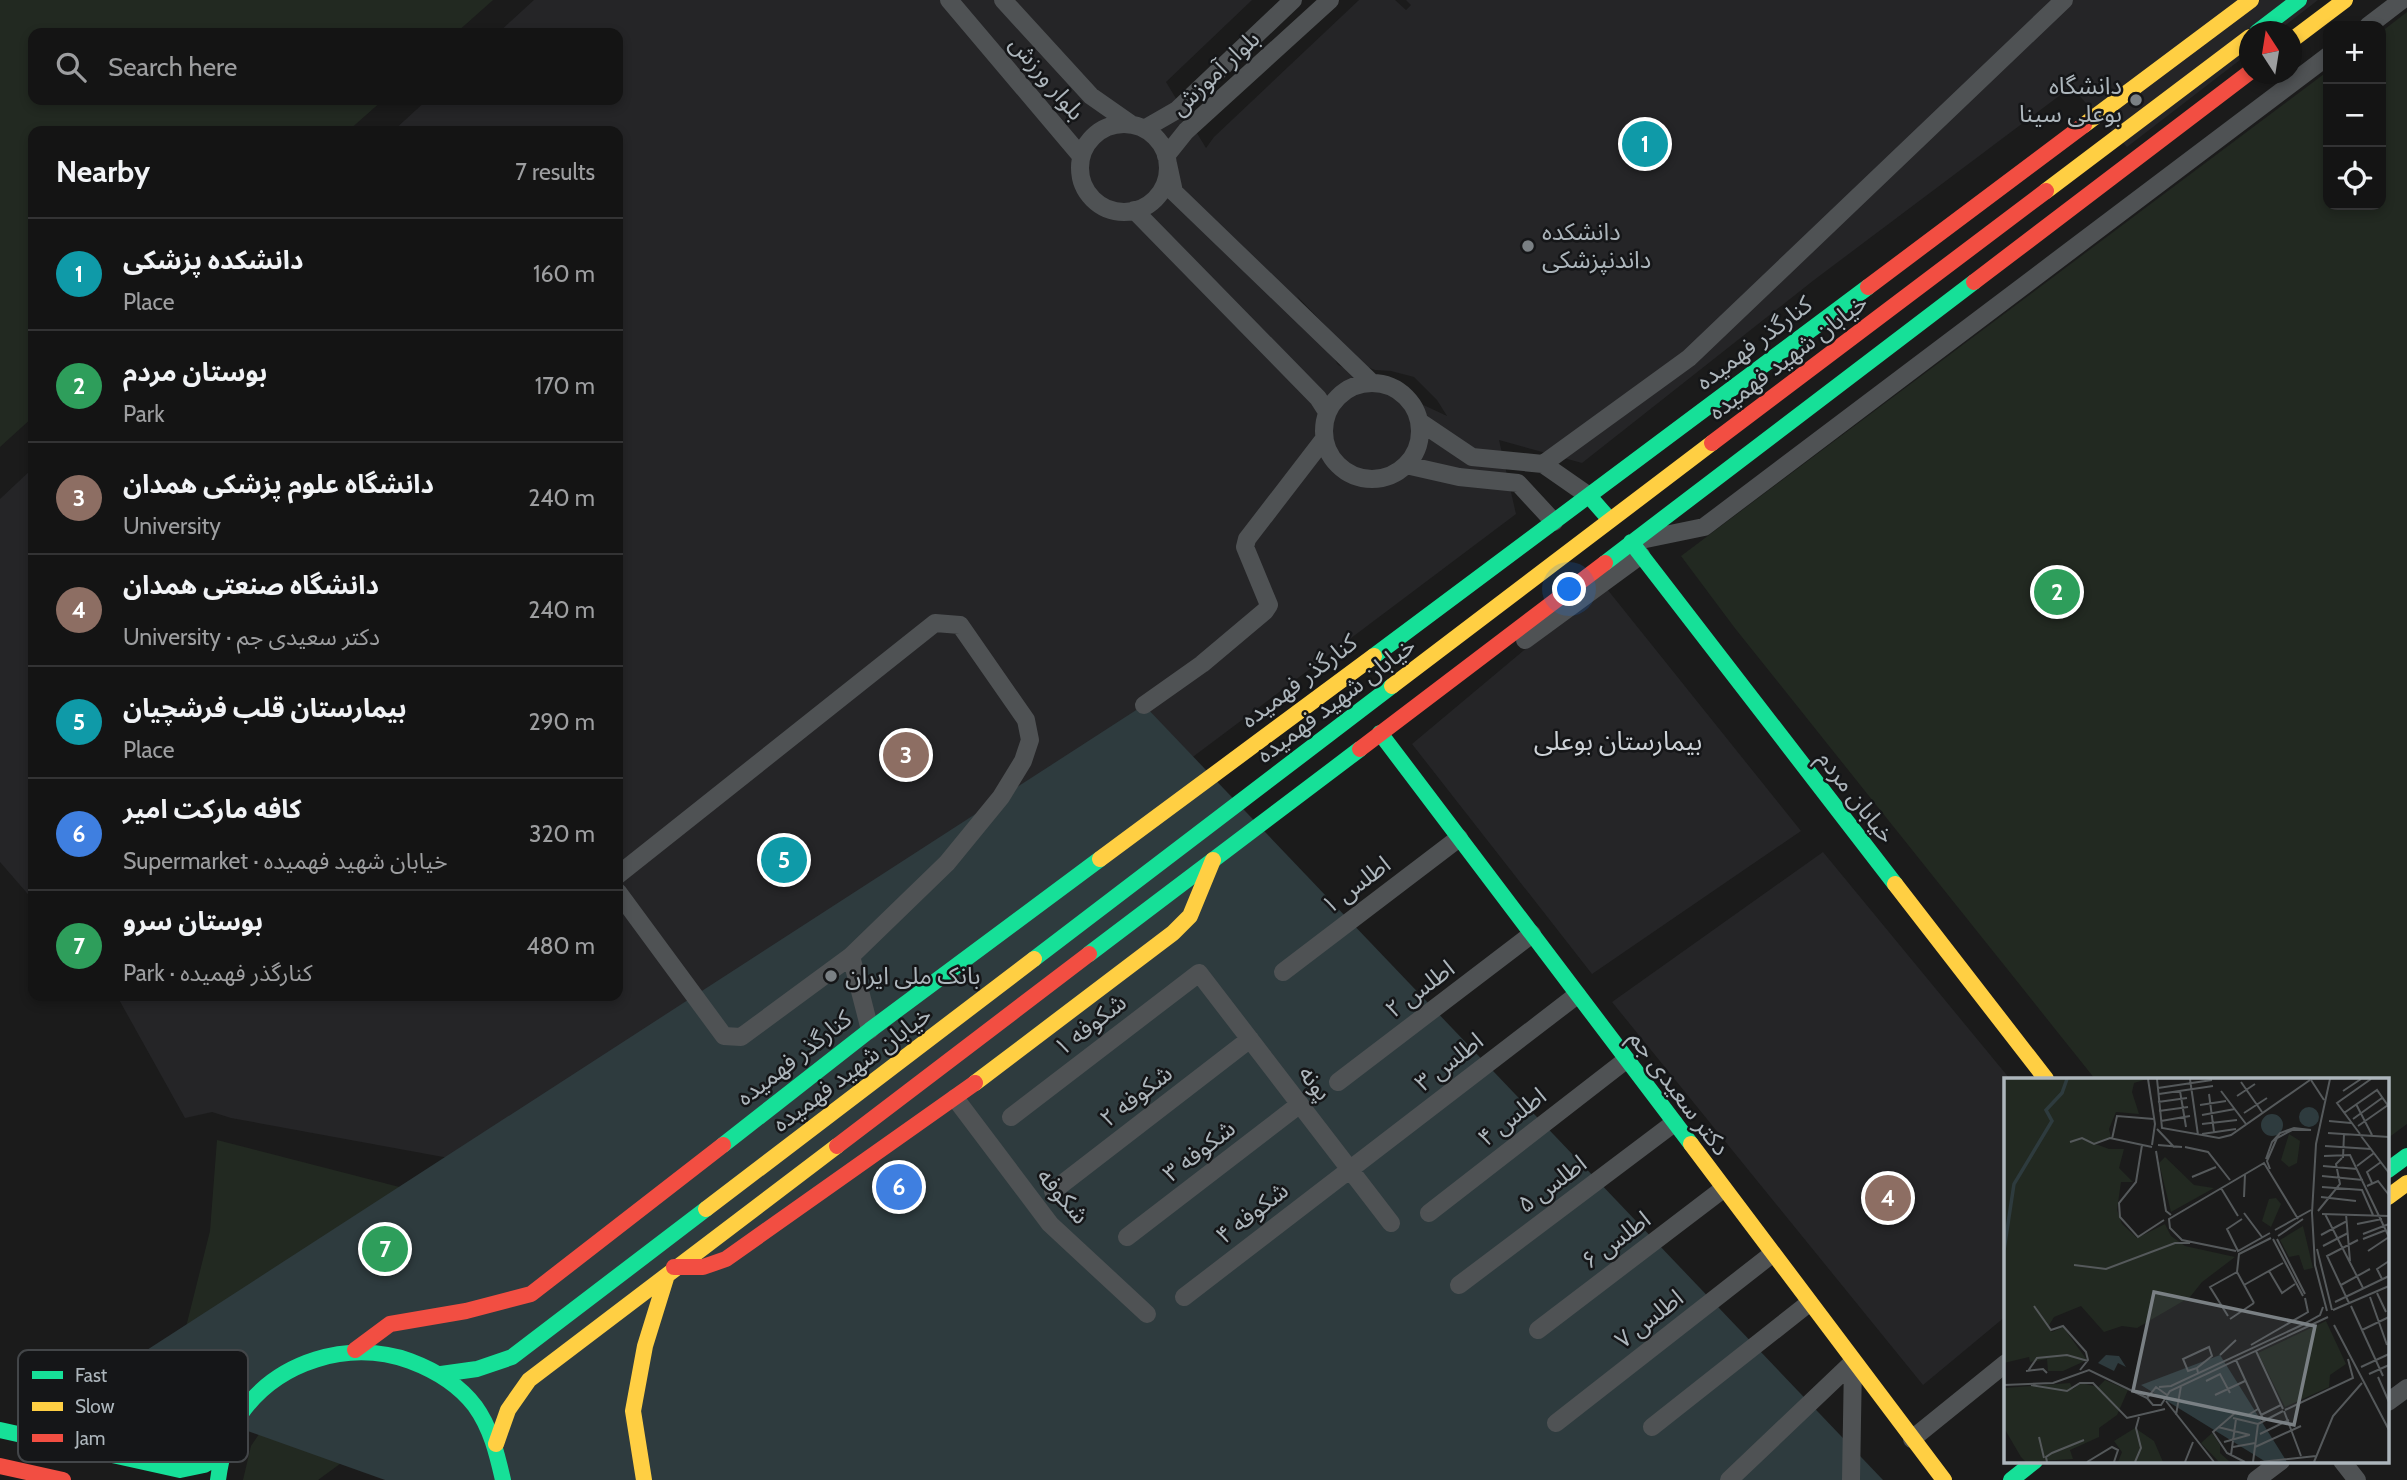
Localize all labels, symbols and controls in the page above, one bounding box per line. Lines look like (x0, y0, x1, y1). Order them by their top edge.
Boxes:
north arrow (2239, 21, 2302, 84)
map controls (2323, 21, 2386, 210)
button: + (2323, 21, 2386, 84)
street label: بلوار آموزش (1164, 24, 1265, 121)
search box (28, 28, 623, 105)
street label: بلوار ورزش (1004, 29, 1091, 126)
icon: search (52, 48, 90, 86)
text: Search here (108, 51, 237, 83)
place label: دانشگاه بوعلی سینا (2019, 71, 2122, 128)
button: − (2323, 84, 2386, 147)
marker: دانشگاه بوعلی سینا (2128, 92, 2144, 108)
pin: 1 (1622, 118, 1668, 170)
button: locate (2323, 147, 2386, 210)
text: Nearby (56, 153, 150, 190)
text: 7 results (515, 158, 595, 186)
place label: دانشکده داندنپزشکی (1542, 217, 1651, 275)
marker: دانشکده داندنپزشکی (1520, 238, 1536, 254)
text: دانشکده پزشکی (123, 244, 303, 276)
text: 1 (75, 260, 83, 288)
text: 160 m (533, 260, 595, 288)
street label: خیابان شهید فهمیده (1702, 287, 1873, 426)
text: Place (123, 288, 175, 316)
street label: کنارگذر فهمیده (1690, 289, 1818, 396)
text: بوستان مردم (123, 356, 267, 388)
text: 2 (73, 372, 85, 400)
text: 170 m (535, 372, 595, 400)
text: Park (123, 400, 164, 428)
text: دانشگاه علوم پزشکی همدان (123, 468, 434, 500)
text: 3 (73, 484, 85, 512)
text: 240 m (528, 484, 595, 512)
text: University (123, 512, 221, 540)
pin: 2 (2034, 566, 2080, 618)
text: دانشگاه صنعتی همدان (123, 569, 379, 601)
your location (1552, 572, 1586, 606)
text: 4 (72, 596, 86, 624)
text: 240 m (528, 596, 595, 624)
text: University · دکتر سعیدی جم (123, 623, 380, 651)
street label: کنارگذر فهمیده (1235, 627, 1363, 734)
street label: خیابان شهید فهمیده (1250, 630, 1421, 769)
text: بیمارستان قلب فرشچیان (123, 692, 406, 724)
text: 5 (73, 708, 85, 736)
text: 290 m (528, 708, 595, 736)
district label: بیمارستان بوعلی (1534, 725, 1702, 757)
pin: 3 (883, 729, 929, 781)
text: Place (123, 736, 175, 764)
street label: خیابان مردم (1808, 744, 1902, 851)
text: کافه مارکت امیر (123, 793, 301, 825)
text: 6 (73, 820, 85, 848)
text: 320 m (529, 820, 595, 848)
pin: 5 (761, 834, 807, 886)
text: Supermarket · خیابان شهید فهمیده (123, 847, 448, 875)
street label: اطلس ۱ (1316, 849, 1396, 920)
text: بوستان سرو (123, 905, 263, 937)
text: 7 (73, 932, 85, 960)
text: 480 m (526, 932, 595, 960)
street label: اطلس ۲ (1380, 953, 1460, 1024)
text: Park · کنارگذر فهمیده (123, 959, 313, 987)
place label: بانک ملی ایران (845, 961, 981, 990)
marker: بانک ملی ایران (823, 968, 839, 984)
street label: شکوفه ۱ (1048, 987, 1132, 1062)
street label: خیابان شهید فهمیده (766, 999, 937, 1138)
street label: کنارگذر فهمیده (730, 1003, 858, 1112)
street label: دکتر سعیدی جم (1620, 1024, 1736, 1163)
street label: اطلس ۳ (1409, 1026, 1489, 1097)
street label: شکوفه ۲ (1094, 1058, 1178, 1133)
street label: پونه (1292, 1059, 1338, 1107)
inset map (2004, 1078, 2390, 1462)
street label: اطلس ۴ (1472, 1081, 1552, 1152)
street label: شکوفه ۳ (1157, 1113, 1241, 1188)
street label: اطلس ۵ (1512, 1148, 1592, 1219)
pin: 6 (876, 1161, 922, 1213)
street label: شکوفه (1031, 1162, 1096, 1230)
pin: 4 (1865, 1172, 1911, 1224)
street label: شکوفه ۴ (1210, 1175, 1294, 1250)
street label: اطلس ۶ (1576, 1204, 1656, 1275)
pin: 7 (362, 1223, 408, 1275)
street label: اطلس ۷ (1609, 1283, 1689, 1354)
legend (18, 1350, 248, 1462)
text: Fast (75, 1364, 108, 1387)
text: Slow (75, 1395, 115, 1418)
text: Jam (74, 1427, 105, 1450)

